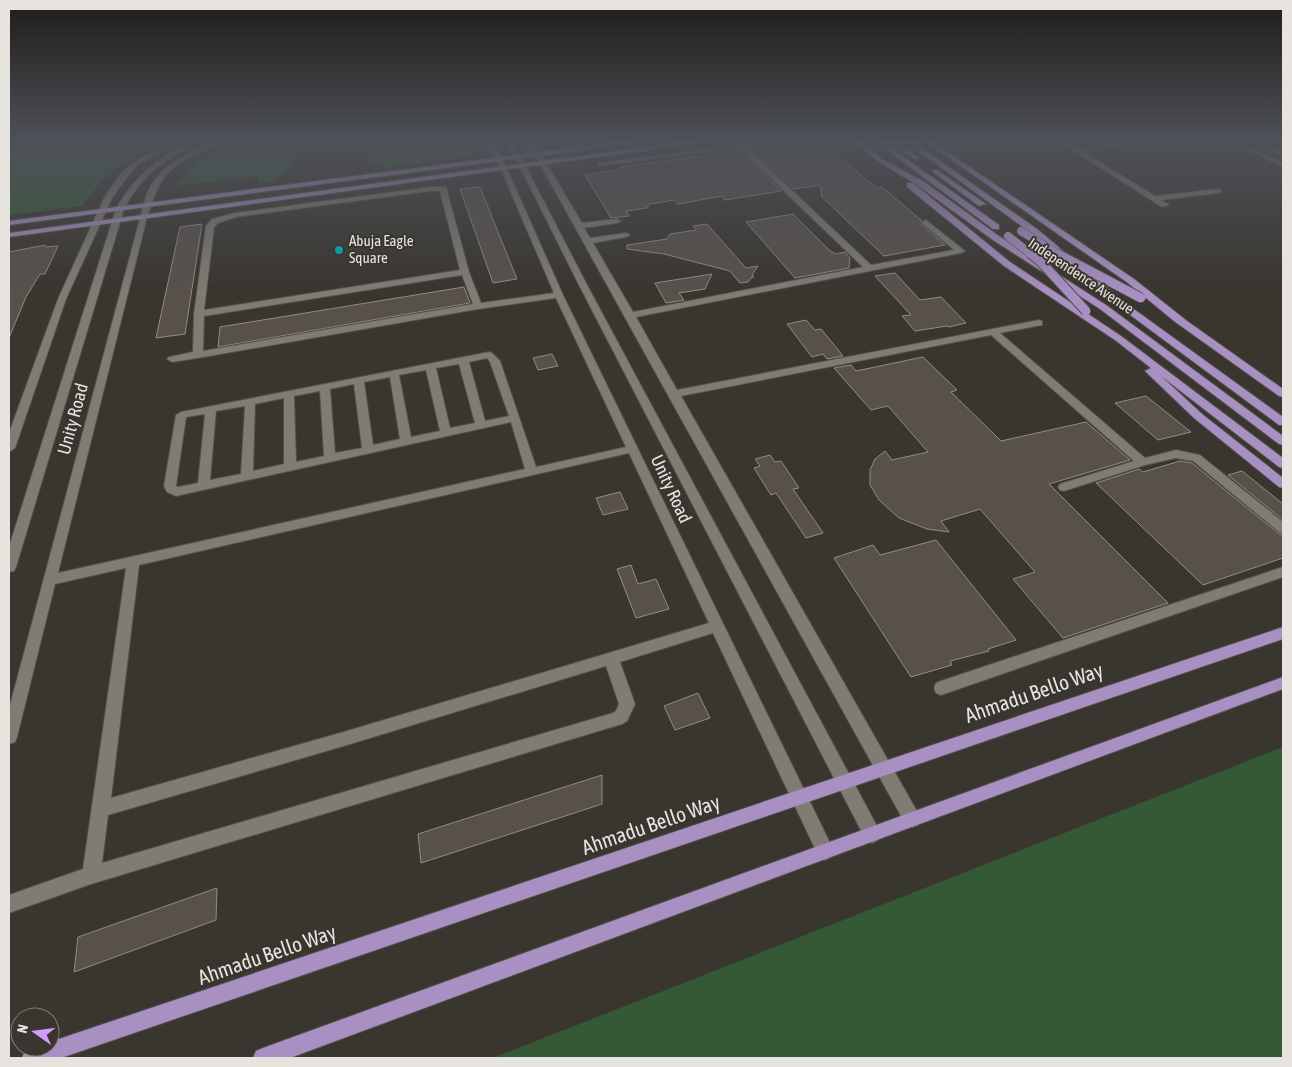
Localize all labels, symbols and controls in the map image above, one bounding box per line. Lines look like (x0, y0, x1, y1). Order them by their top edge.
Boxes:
place label: Abuja Eagle Square (349, 232, 414, 266)
street label: Independence Avenue (1025, 234, 1137, 317)
marker: Abuja Eagle Square (333, 244, 345, 256)
street label: Unity Road (53, 381, 92, 457)
street label: Unity Road (647, 451, 696, 526)
street label: Ahmadu Bello Way (961, 657, 1106, 727)
street label: Ahmadu Bello Way (578, 789, 723, 859)
street label: Ahmadu Bello Way (194, 919, 339, 989)
north arrow (10, 1007, 60, 1057)
text: N (14, 1023, 31, 1035)

